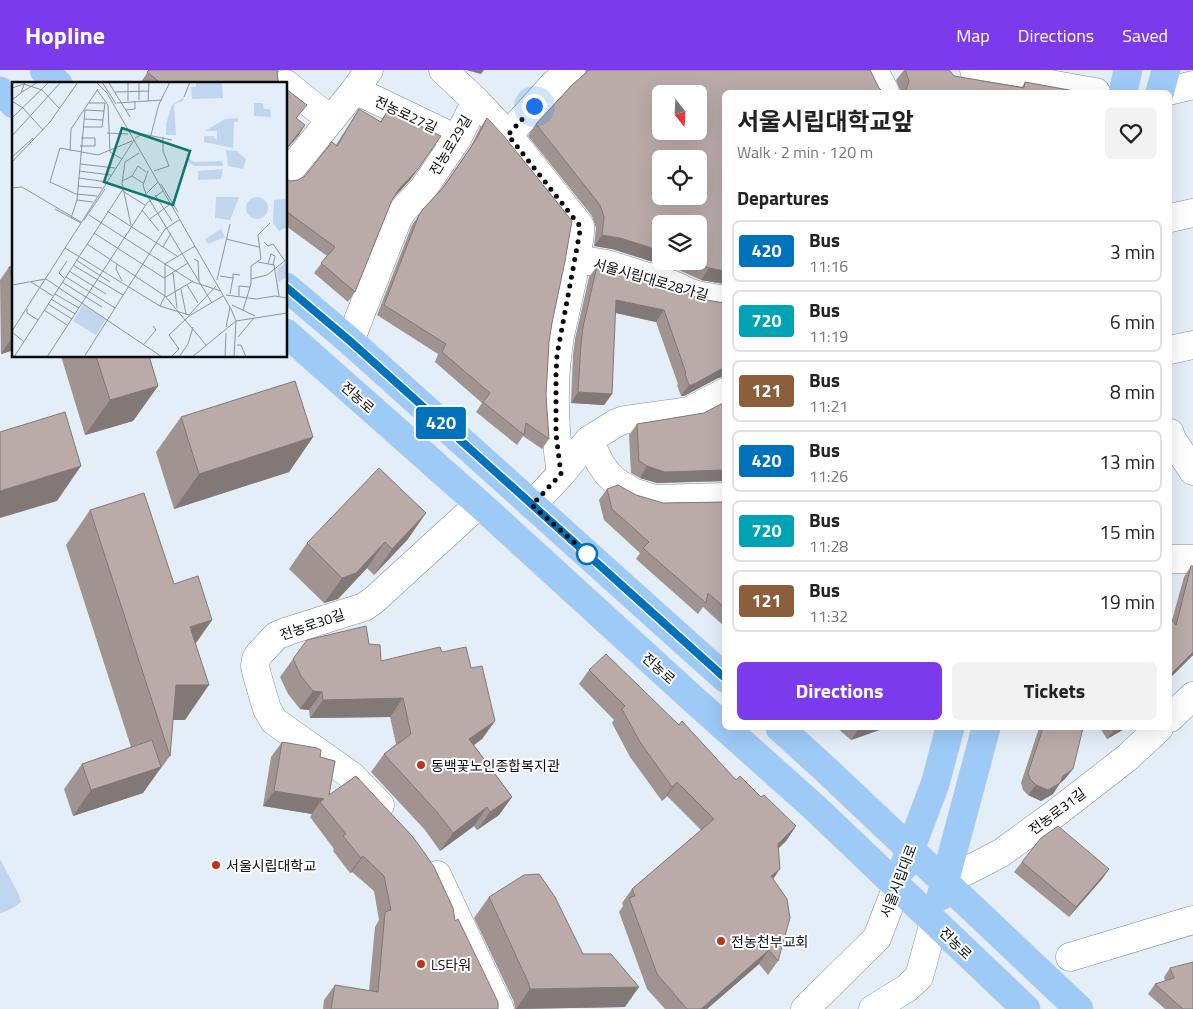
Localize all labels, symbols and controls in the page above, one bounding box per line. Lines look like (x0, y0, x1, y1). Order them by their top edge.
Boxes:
text: Hopline (25, 17, 105, 53)
text: Map (956, 22, 990, 49)
text: Directions (1018, 22, 1094, 49)
text: Saved (1122, 22, 1168, 49)
inset map (12, 82, 288, 358)
north arrow (652, 85, 708, 140)
map controls (652, 85, 707, 270)
street label: 전농로27길 (371, 90, 441, 138)
your location (522, 94, 547, 119)
text: 서울시립대학교앞 (737, 103, 914, 139)
button: heart (1105, 107, 1157, 159)
street label: 전농로29길 (424, 111, 476, 179)
text: Walk · 2 min · 120 m (737, 140, 873, 164)
button: locate (652, 150, 707, 205)
text: Departures (737, 183, 829, 212)
button: layers (652, 215, 707, 270)
text: Bus (809, 225, 840, 254)
text: 420 (751, 237, 782, 264)
text: 3 min (1110, 237, 1155, 266)
street label: 서울시립대로28가길 (591, 253, 711, 305)
text: 11:16 (809, 254, 848, 278)
text: Bus (809, 295, 840, 324)
text: 720 (751, 307, 782, 334)
text: 6 min (1110, 307, 1155, 336)
text: 11:19 (809, 324, 848, 348)
text: Bus (809, 365, 840, 394)
street label: 전농로 (337, 376, 379, 418)
text: 121 (751, 377, 782, 404)
text: 8 min (1110, 377, 1155, 406)
text: 11:21 (809, 394, 848, 418)
line badge: 420 (412, 407, 470, 439)
text: 420 (426, 409, 456, 436)
text: Bus (809, 435, 840, 464)
text: 420 (751, 447, 782, 474)
text: 13 min (1099, 447, 1155, 476)
text: 11:26 (809, 464, 848, 488)
text: Bus (809, 505, 840, 534)
text: 720 (751, 517, 782, 544)
text: 15 min (1099, 517, 1155, 546)
text: 11:28 (809, 534, 848, 558)
unlabelled marker (576, 543, 598, 565)
text: Bus (809, 575, 840, 604)
text: 121 (751, 587, 782, 614)
text: 19 min (1099, 587, 1155, 616)
street label: 전농로30길 (277, 603, 347, 645)
text: 11:32 (809, 604, 848, 628)
street label: 전농로 (638, 647, 680, 689)
button: Directions (737, 662, 942, 720)
button: Tickets (952, 662, 1157, 720)
place label: 동백꽃노인종합복지관 (431, 755, 560, 776)
marker: 동백꽃노인종합복지관 (415, 759, 427, 771)
street label: 전농로31길 (1024, 782, 1090, 840)
street label: 서울시립대로 (874, 841, 922, 921)
place label: 서울시립대학교 (226, 855, 316, 876)
marker: 서울시립대학교 (210, 859, 222, 871)
street label: 전농로 (935, 922, 977, 964)
place label: 전농천부교회 (731, 931, 808, 952)
marker: 전농천부교회 (715, 935, 727, 947)
place label: LS타워 (431, 954, 471, 975)
marker: LS타워 (415, 958, 427, 970)

